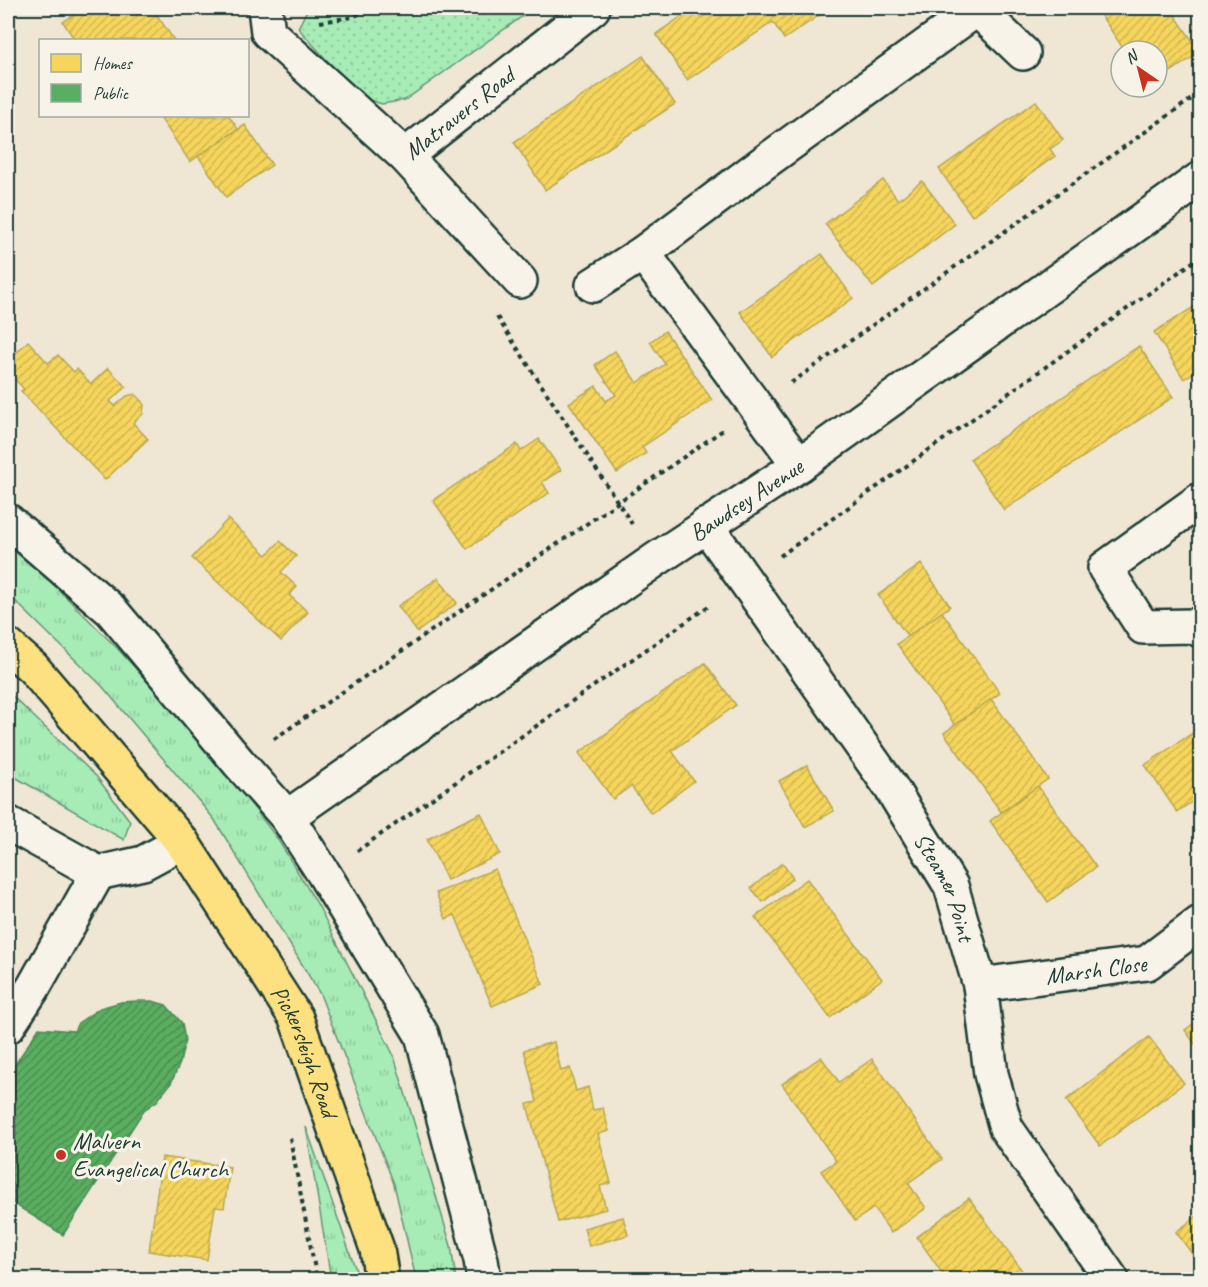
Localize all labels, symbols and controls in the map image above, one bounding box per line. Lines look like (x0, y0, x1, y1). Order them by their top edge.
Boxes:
legend (39, 39, 249, 117)
north arrow (1109, 39, 1169, 99)
text: N (1121, 45, 1143, 69)
text: Homes (93, 52, 133, 74)
street label: Matravers Road (398, 58, 523, 166)
text: Public (93, 82, 130, 104)
street label: Bawdsey Avenue (684, 450, 810, 548)
street label: Steamer Point (907, 827, 982, 947)
street label: Marsh Close (1044, 948, 1150, 991)
street label: Pickersleigh Road (264, 980, 346, 1124)
place label: Malvern Evangelical Church (73, 1126, 230, 1184)
marker: Malvern Evangelical Church (54, 1148, 68, 1162)

